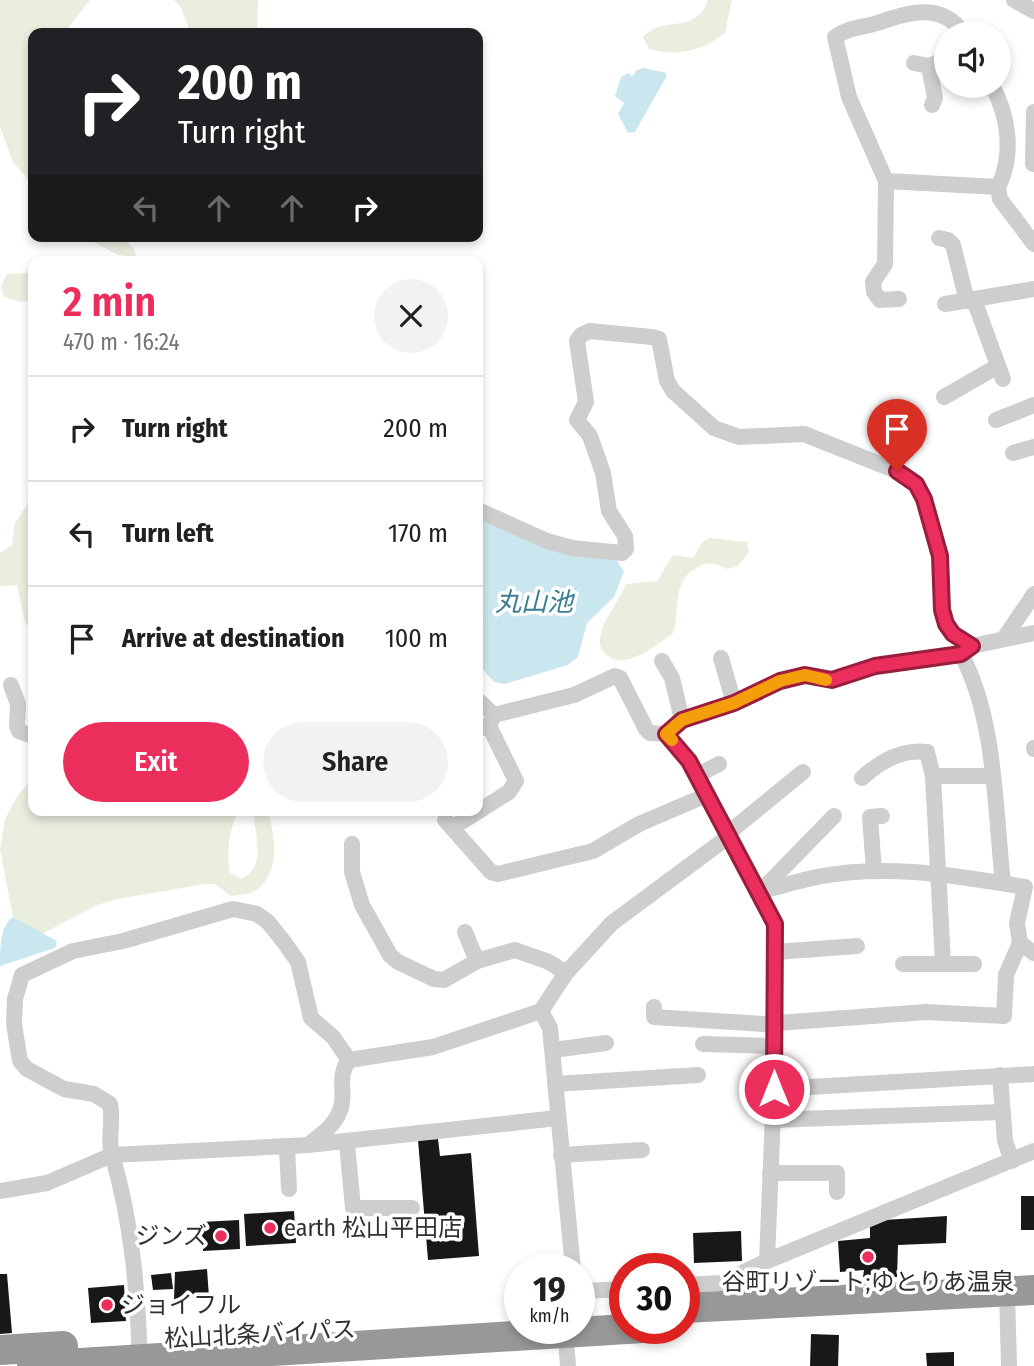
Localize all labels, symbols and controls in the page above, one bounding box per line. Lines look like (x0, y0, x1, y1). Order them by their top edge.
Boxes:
map controls (934, 21, 1011, 98)
button: sound (934, 21, 1011, 98)
text: 200 m (178, 53, 302, 112)
icon: right (63, 56, 154, 147)
text: Turn right (178, 113, 305, 151)
icon: left (127, 189, 165, 227)
icon: ahead (200, 189, 238, 227)
icon: ahead (273, 189, 311, 227)
icon: right (346, 189, 384, 227)
text: 2 min (63, 277, 156, 327)
button: close (374, 279, 448, 353)
text: 470 m · 16:24 (63, 328, 180, 356)
pin (867, 399, 927, 471)
icon: right (63, 410, 101, 448)
icon: arrive (878, 410, 916, 448)
text: Turn right (122, 413, 228, 444)
text: 200 m (383, 413, 448, 444)
icon: left (63, 515, 101, 553)
text: Turn left (122, 518, 214, 549)
text: 170 m (388, 518, 448, 549)
water label: 丸山池 (495, 587, 576, 618)
icon: arrive (63, 620, 101, 658)
text: Arrive at destination (122, 623, 345, 654)
text: 100 m (385, 623, 448, 654)
button: Exit (63, 722, 249, 802)
button: Share (263, 722, 448, 802)
position arrow (737, 1052, 811, 1126)
place label: earth 松山平田店 (284, 1214, 462, 1242)
marker: earth 松山平田店 (262, 1220, 278, 1236)
place label: ジンズ (135, 1222, 207, 1250)
marker: ジンズ (213, 1228, 229, 1244)
marker: 谷町リゾート;ゆとりあ温泉 (860, 1249, 876, 1265)
speed limit sign: 30 (609, 1253, 700, 1344)
text: 19 (533, 1268, 566, 1310)
place label: 谷町リゾート;ゆとりあ温泉 (721, 1268, 1015, 1296)
place label: ジョイフル (121, 1291, 241, 1319)
marker: ジョイフル (99, 1297, 115, 1313)
text: km/h (529, 1305, 570, 1327)
street label: 松山北条バイパス (164, 1315, 356, 1353)

